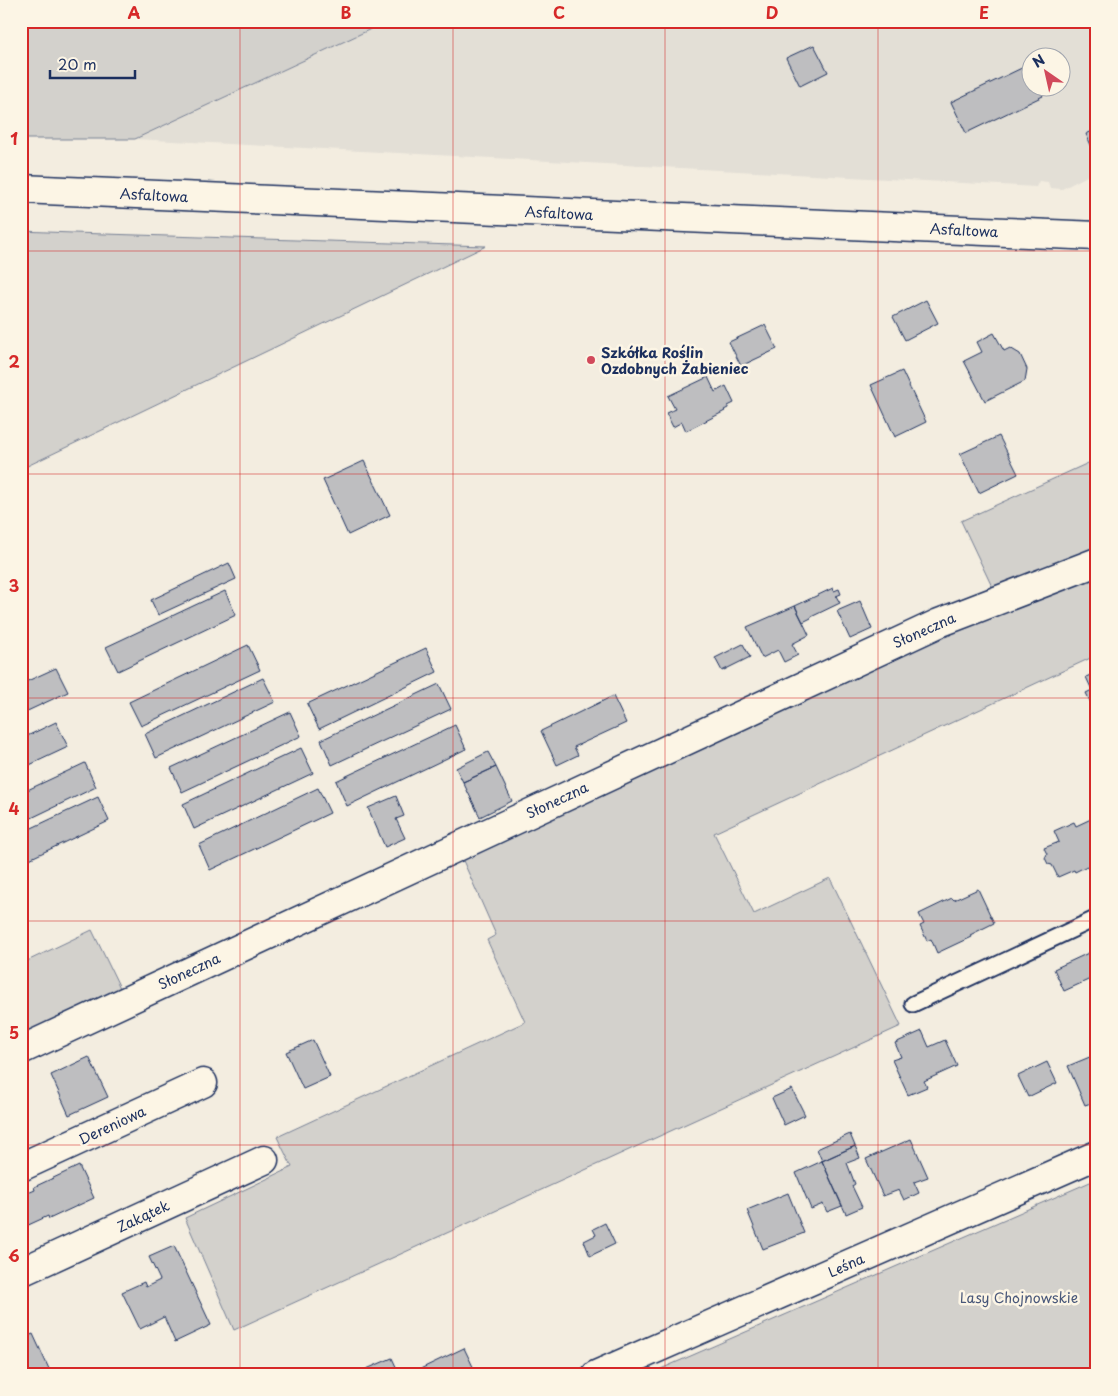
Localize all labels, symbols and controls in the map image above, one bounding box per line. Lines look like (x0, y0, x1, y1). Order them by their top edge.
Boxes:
text: A (128, 0, 141, 24)
text: B (341, 0, 352, 24)
text: C (553, 0, 565, 24)
text: D (766, 0, 778, 24)
text: E (979, 0, 989, 24)
scale bar (50, 48, 135, 80)
north arrow (1020, 48, 1070, 98)
text: N (1028, 49, 1049, 73)
text: 20 m (58, 52, 97, 75)
text: 1 (10, 126, 18, 150)
street label: Asfaltowa (119, 183, 189, 207)
street label: Asfaltowa (524, 201, 594, 225)
street label: Asfaltowa (929, 218, 999, 242)
place label: Szkółka Roślin Ozdobnych Żabieniec (601, 342, 749, 379)
text: 2 (8, 349, 20, 373)
marker: Szkółka Roślin Ozdobnych Żabieniec (585, 354, 597, 366)
text: 3 (9, 573, 19, 597)
street label: Słoneczna (889, 607, 959, 653)
street label: Słoneczna (522, 776, 592, 824)
text: 4 (9, 796, 20, 820)
street label: Słoneczna (154, 947, 224, 995)
text: 5 (9, 1020, 19, 1044)
street label: Dereniowa (75, 1100, 149, 1150)
street label: Zakątek (113, 1194, 173, 1237)
text: 6 (8, 1243, 20, 1267)
street label: Leśna (824, 1248, 868, 1282)
park label: Lasy Chojnowskie (960, 1287, 1078, 1308)

